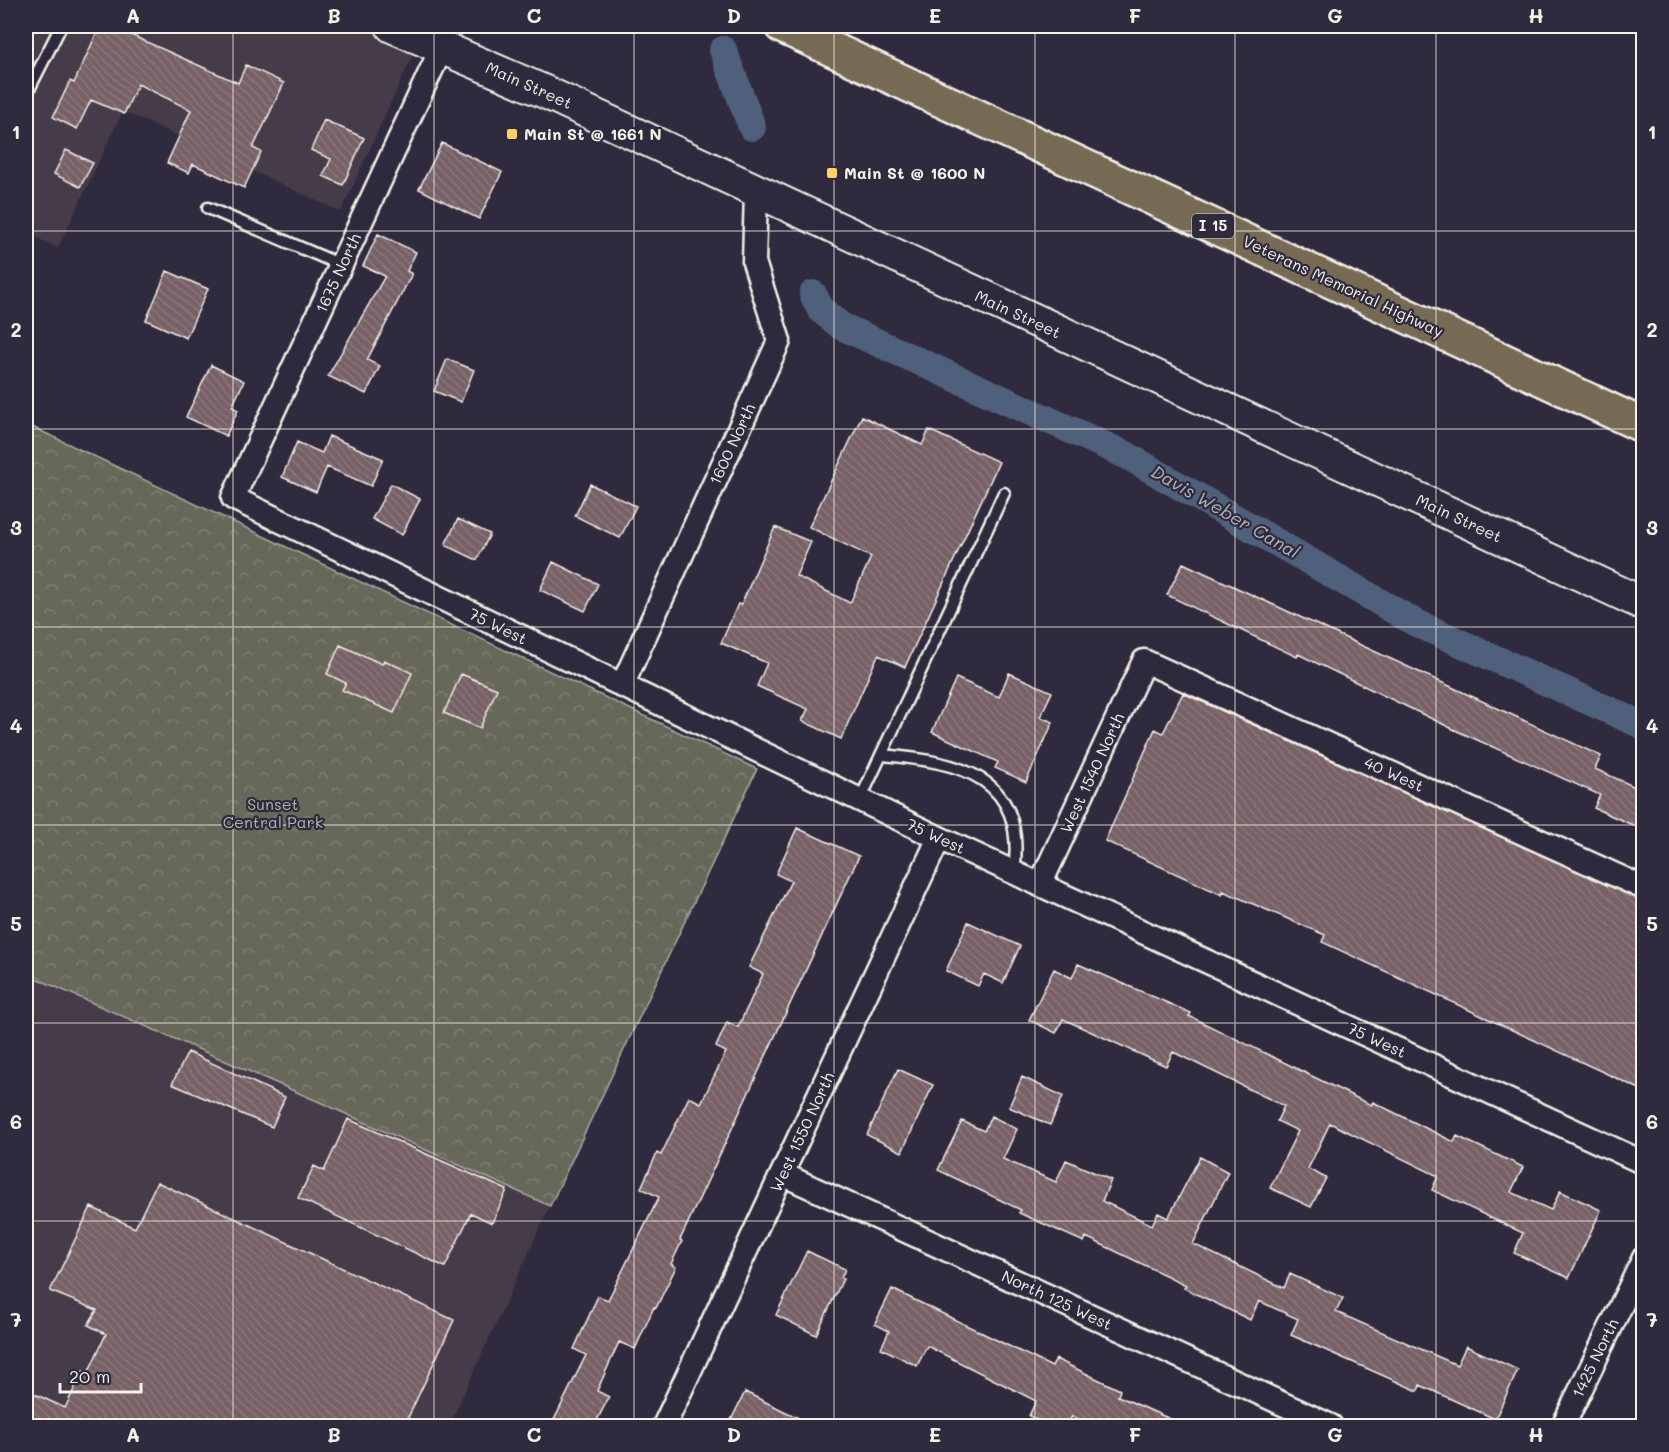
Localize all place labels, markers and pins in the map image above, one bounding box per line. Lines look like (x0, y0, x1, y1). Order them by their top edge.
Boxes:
place label: Main St @ 1661 N (524, 123, 662, 144)
marker: Main St @ 1661 N (505, 127, 519, 141)
place label: Main St @ 1600 N (844, 162, 985, 183)
marker: Main St @ 1600 N (825, 166, 839, 180)

